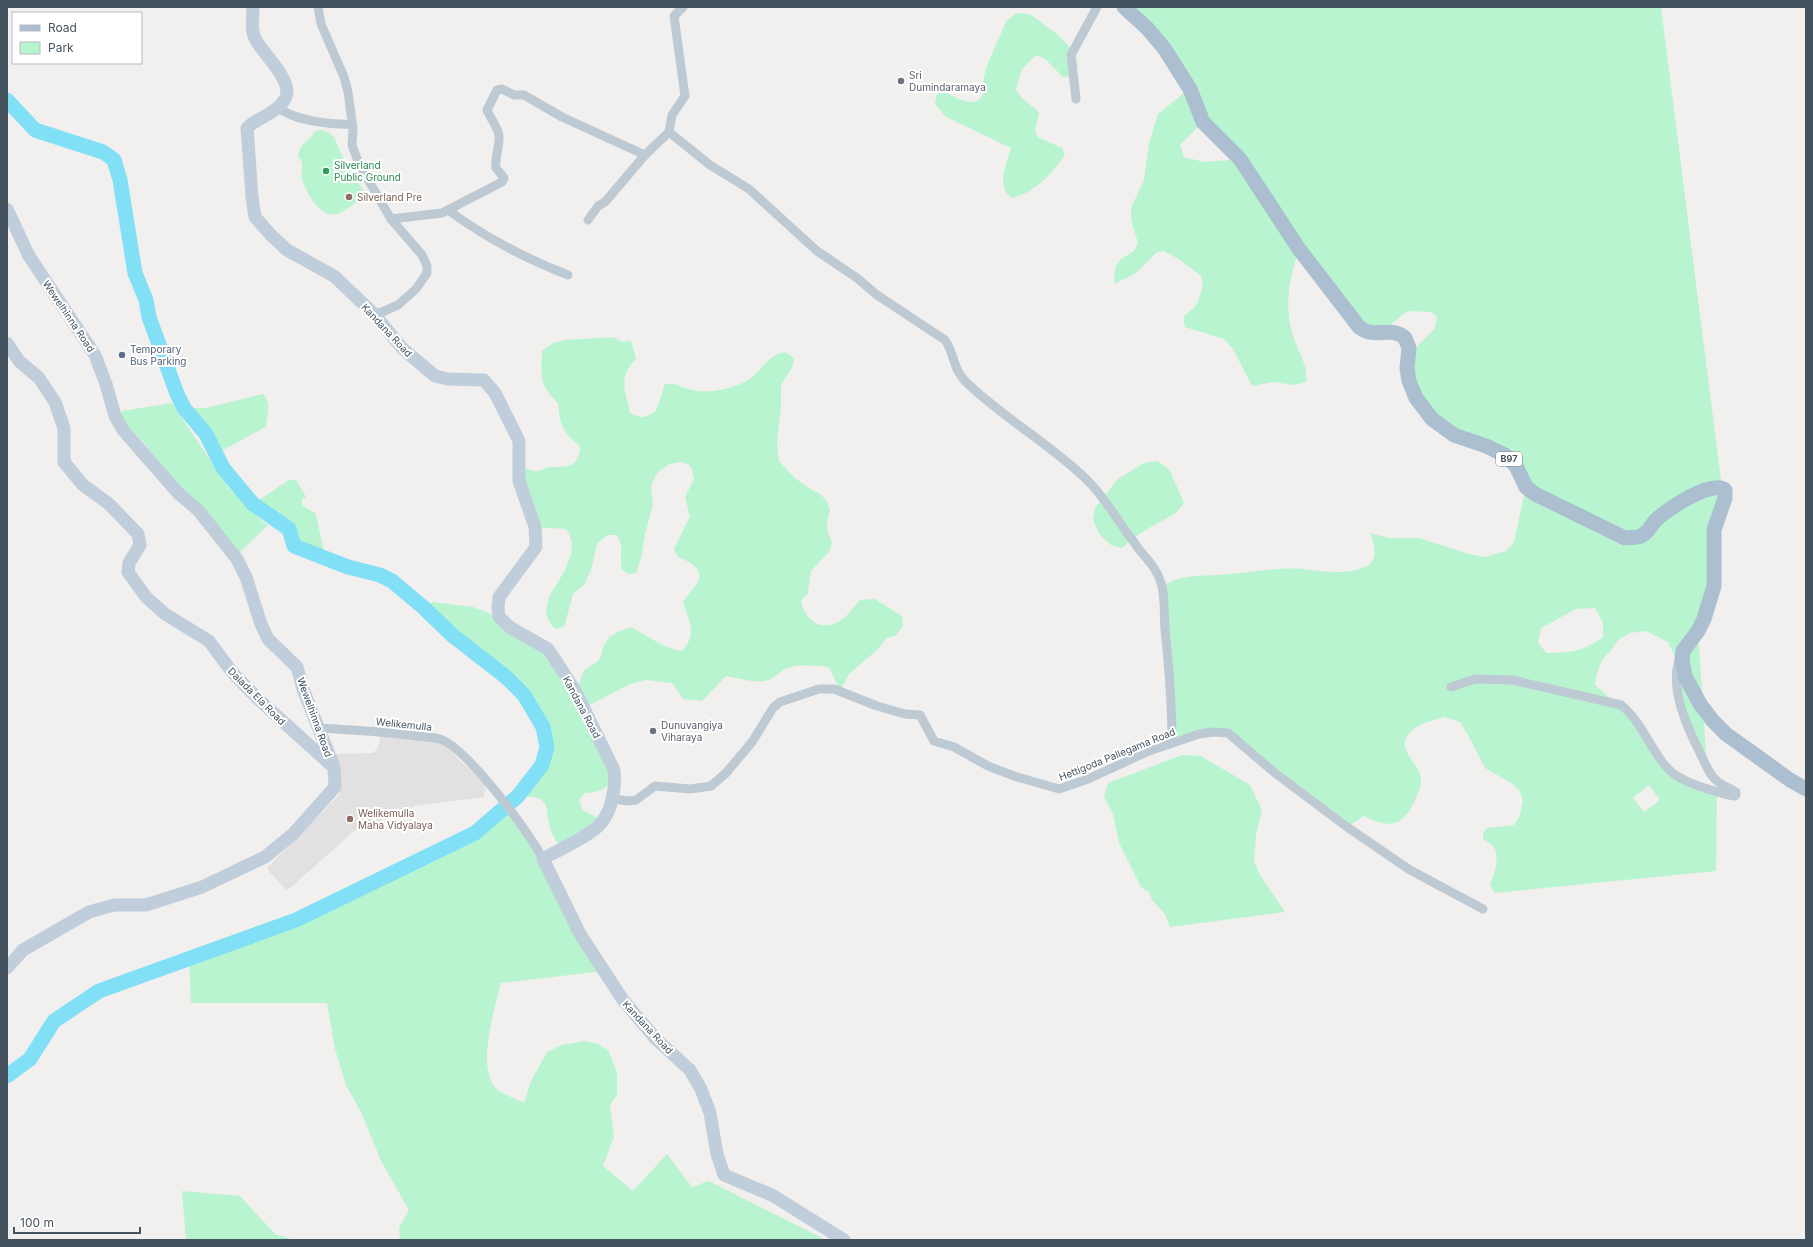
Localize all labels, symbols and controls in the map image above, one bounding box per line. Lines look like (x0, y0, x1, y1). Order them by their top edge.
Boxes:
legend (12, 12, 142, 64)
text: Road (48, 20, 77, 35)
text: Park (48, 40, 74, 55)
place label: Sri Dumindaramaya (909, 69, 986, 93)
marker: Sri Dumindaramaya (896, 76, 906, 86)
place label: Silverland Public Ground (334, 159, 401, 183)
marker: Silverland Public Ground (321, 166, 331, 176)
place label: Silverland Pre (357, 191, 422, 203)
marker: Silverland Pre (344, 192, 354, 202)
street label: Wewelhinna Road (41, 278, 97, 354)
street label: Kandana Road (359, 301, 415, 359)
place label: Temporary Bus Parking (130, 343, 186, 367)
marker: Temporary Bus Parking (117, 350, 127, 360)
road number: B97 (1496, 452, 1522, 466)
street label: Dalada Ela Road (226, 665, 288, 727)
street label: Kandana Road (561, 674, 603, 740)
street label: Wewelhinna Road (295, 676, 335, 758)
street label: Welikemulla (375, 715, 433, 733)
place label: Dunuvangiya Viharaya (661, 719, 723, 743)
street label: Hettigoda Pallegama Road (1057, 725, 1177, 783)
marker: Dunuvangiya Viharaya (648, 726, 658, 736)
place label: Welikemulla Maha Vidyalaya (358, 807, 433, 831)
marker: Welikemulla Maha Vidyalaya (345, 814, 355, 824)
street label: Kandana Road (620, 998, 676, 1056)
scale bar (14, 1209, 140, 1235)
text: 100 m (20, 1215, 54, 1230)

